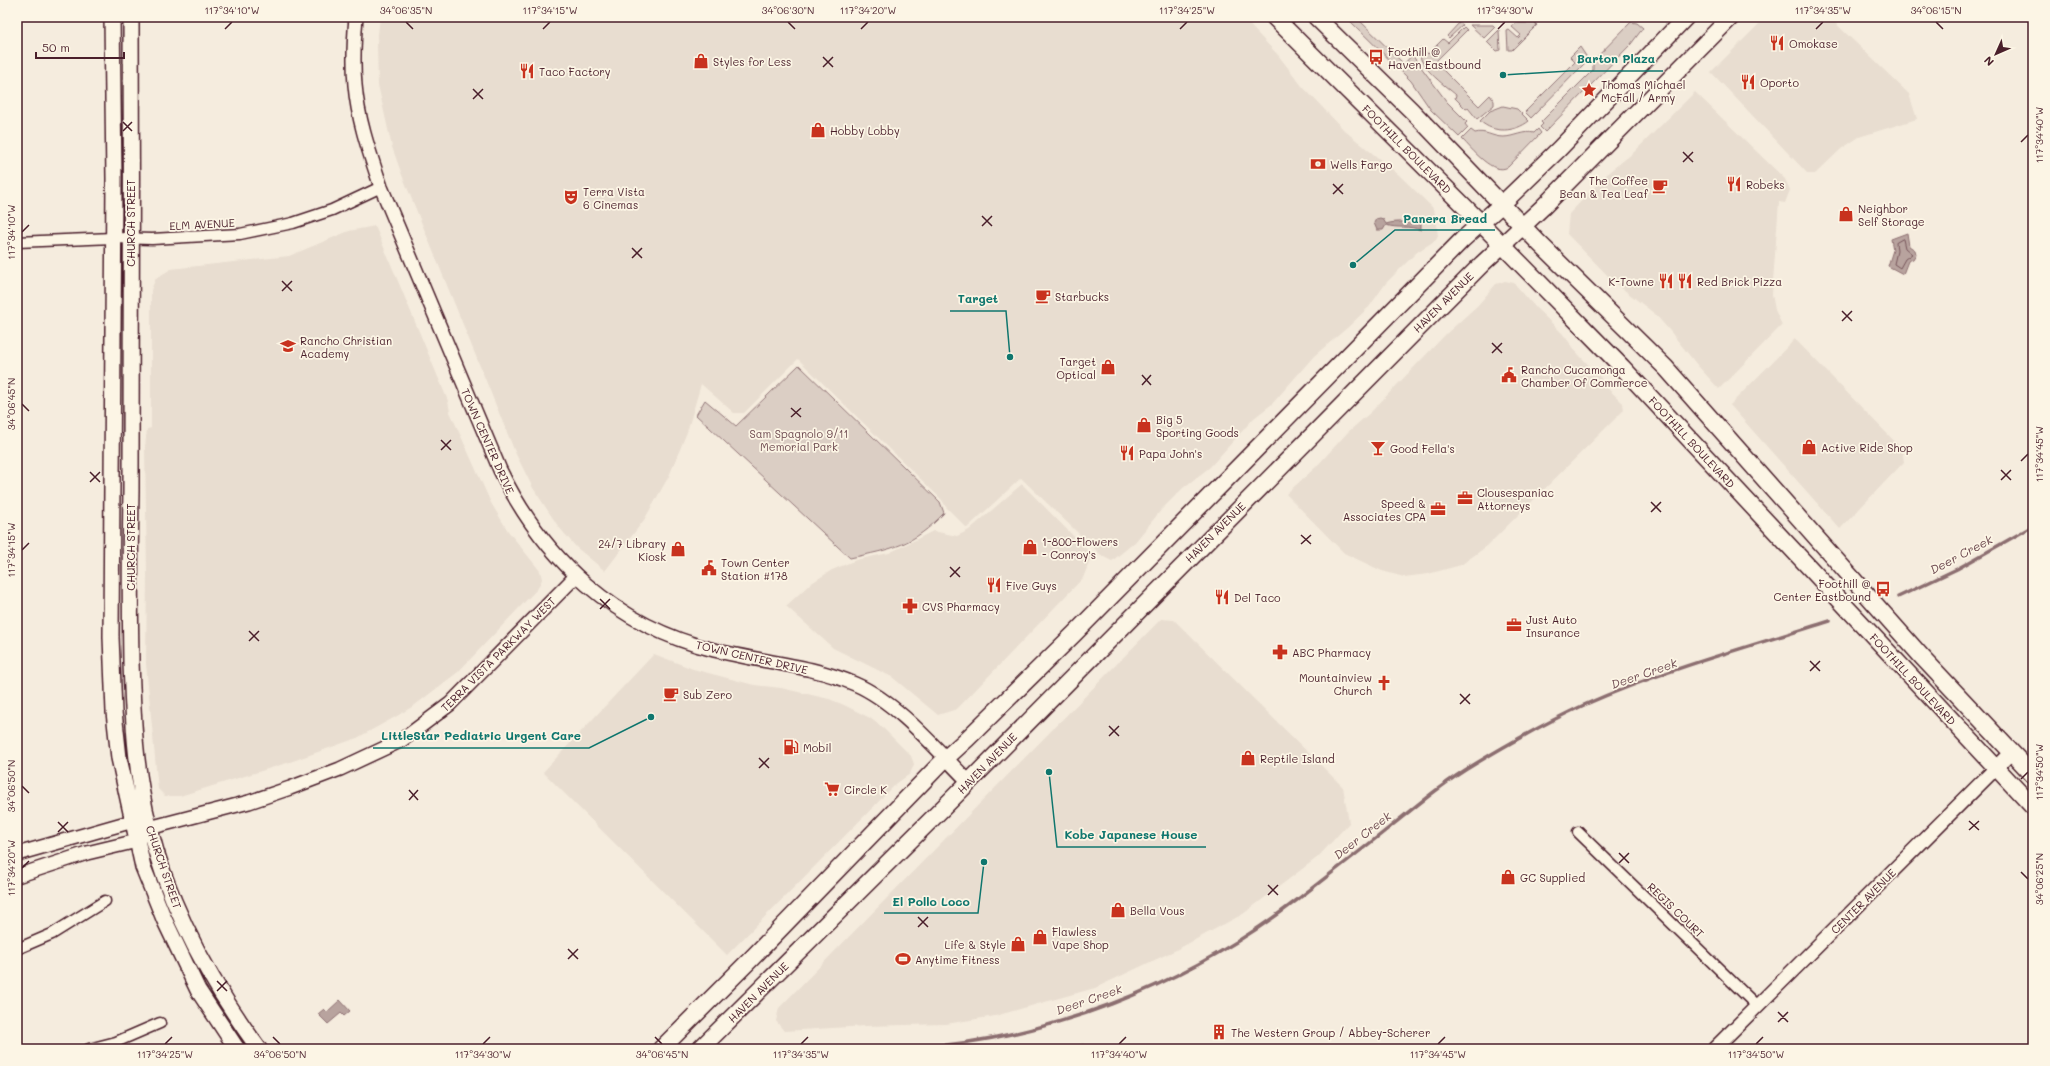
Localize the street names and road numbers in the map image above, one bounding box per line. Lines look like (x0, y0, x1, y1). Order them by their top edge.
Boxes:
street label: FOOTHILL BOULEVARD (1359, 101, 1455, 197)
street label: CHURCH STREET (123, 179, 138, 267)
street label: ELM AVENUE (169, 215, 235, 233)
street label: HAVEN AVENUE (1409, 268, 1477, 336)
street label: TOWN CENTER DRIVE (458, 386, 518, 496)
street label: FOOTHILL BOULEVARD (1646, 393, 1738, 491)
street label: HAVEN AVENUE (1181, 498, 1249, 566)
street label: CHURCH STREET (123, 503, 138, 591)
street label: TERRA VISTA PARKWAY WEST (437, 593, 559, 715)
street label: FOOTHILL BOULEVARD (1867, 630, 1959, 728)
street label: TOWN CENTER DRIVE (695, 637, 809, 677)
street label: HAVEN AVENUE (954, 729, 1020, 797)
street label: CHURCH STREET (143, 823, 185, 911)
street label: CENTER AVENUE (1827, 865, 1899, 937)
street label: REGIS COURT (1644, 879, 1708, 941)
street label: HAVEN AVENUE (724, 958, 792, 1026)

